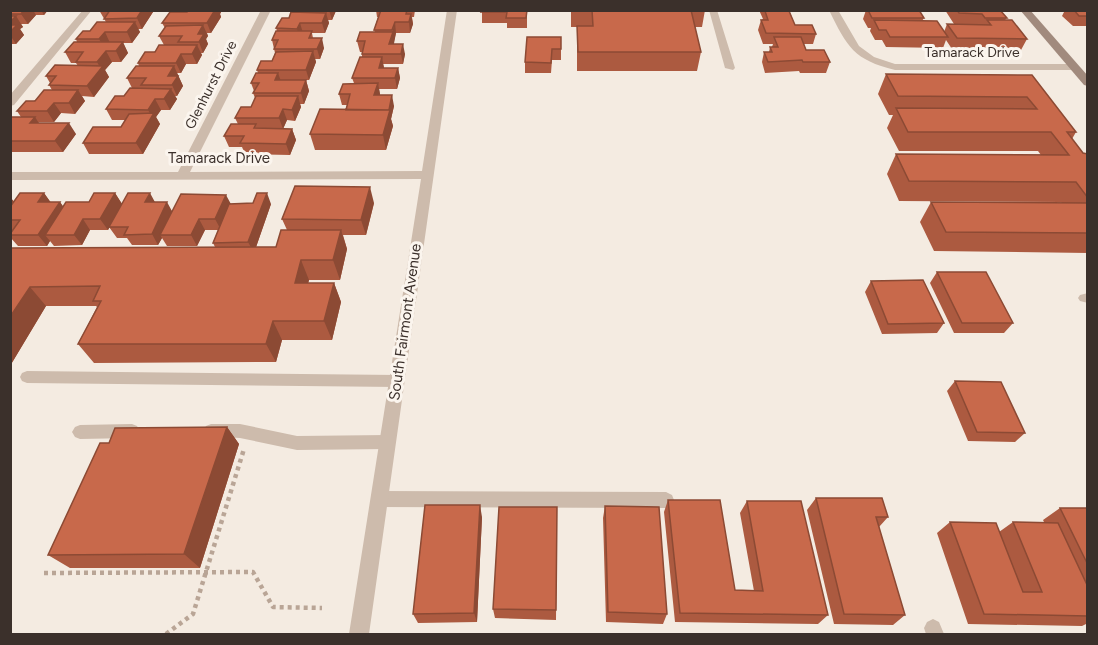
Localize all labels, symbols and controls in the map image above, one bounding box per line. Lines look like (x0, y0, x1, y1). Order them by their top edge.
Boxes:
street label: Glenhurst Drive (181, 38, 241, 132)
street label: Tamarack Drive (924, 44, 1020, 61)
street label: Tamarack Drive (168, 149, 270, 167)
street label: South Fairmont Avenue (385, 242, 425, 402)

